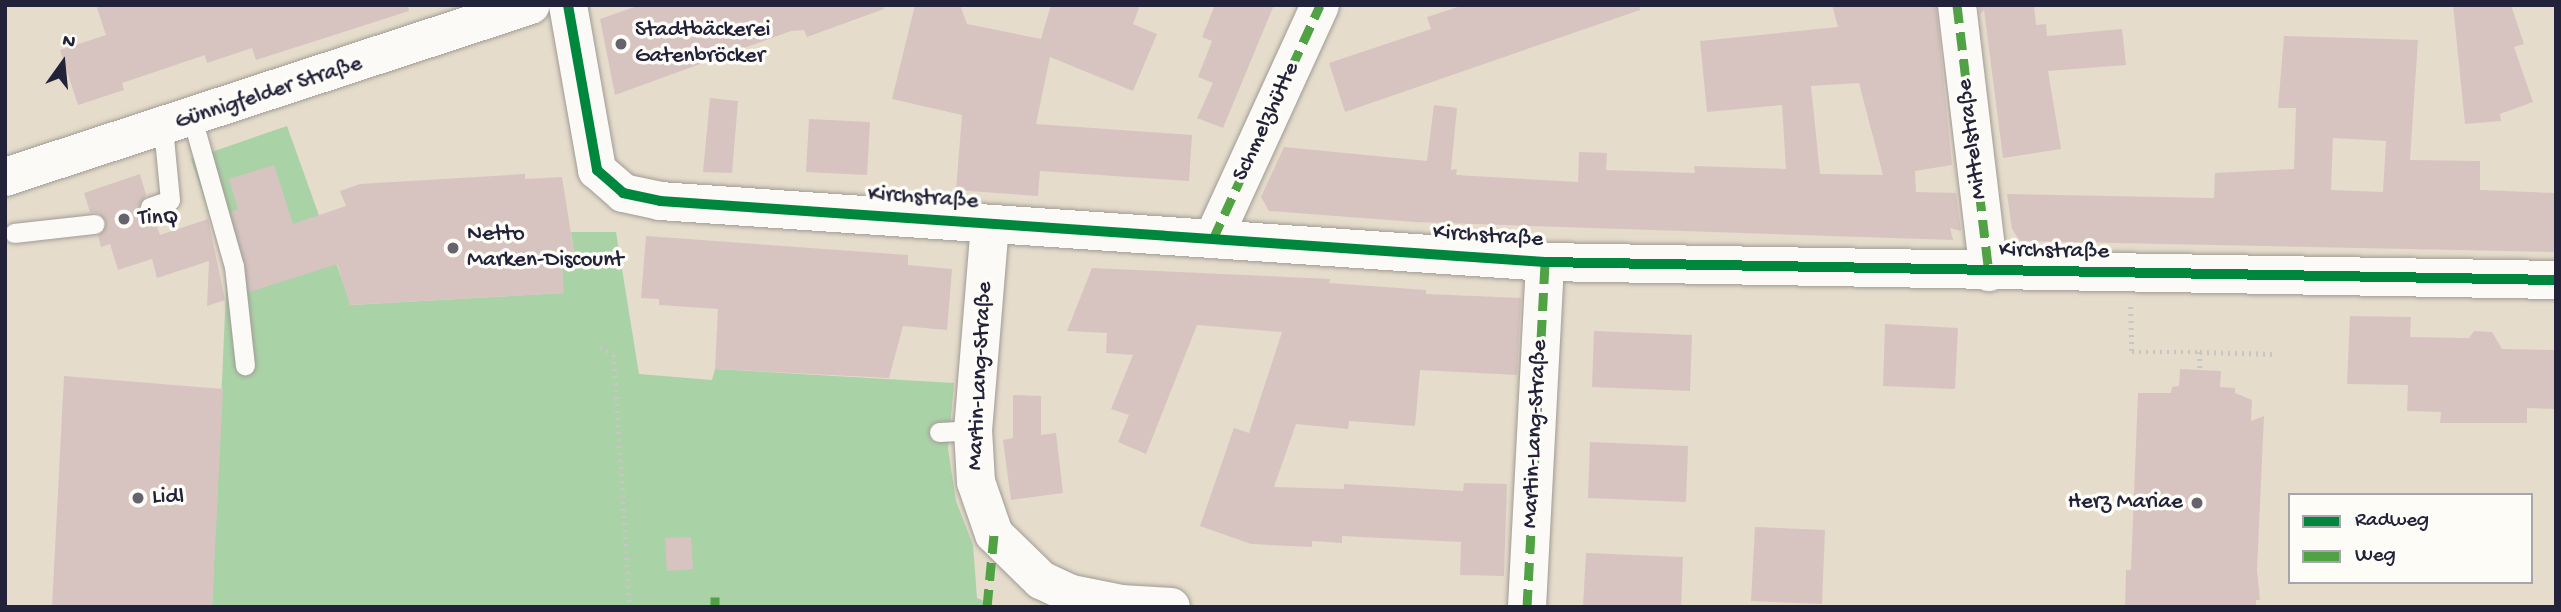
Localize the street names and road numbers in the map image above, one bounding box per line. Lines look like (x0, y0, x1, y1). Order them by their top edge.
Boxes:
street label: Günnigfelder Straße (172, 51, 366, 137)
street label: Schmelzhütte (1227, 58, 1307, 186)
street label: Mittelstraße (1952, 77, 1994, 201)
street label: Kirchstraße (867, 181, 979, 217)
street label: Kirchstraße (1432, 219, 1544, 255)
street label: Kirchstraße (1998, 237, 2110, 267)
street label: Martin-Lang-Straße (962, 281, 1000, 471)
street label: Martin-Lang-Straße (1517, 339, 1555, 529)

